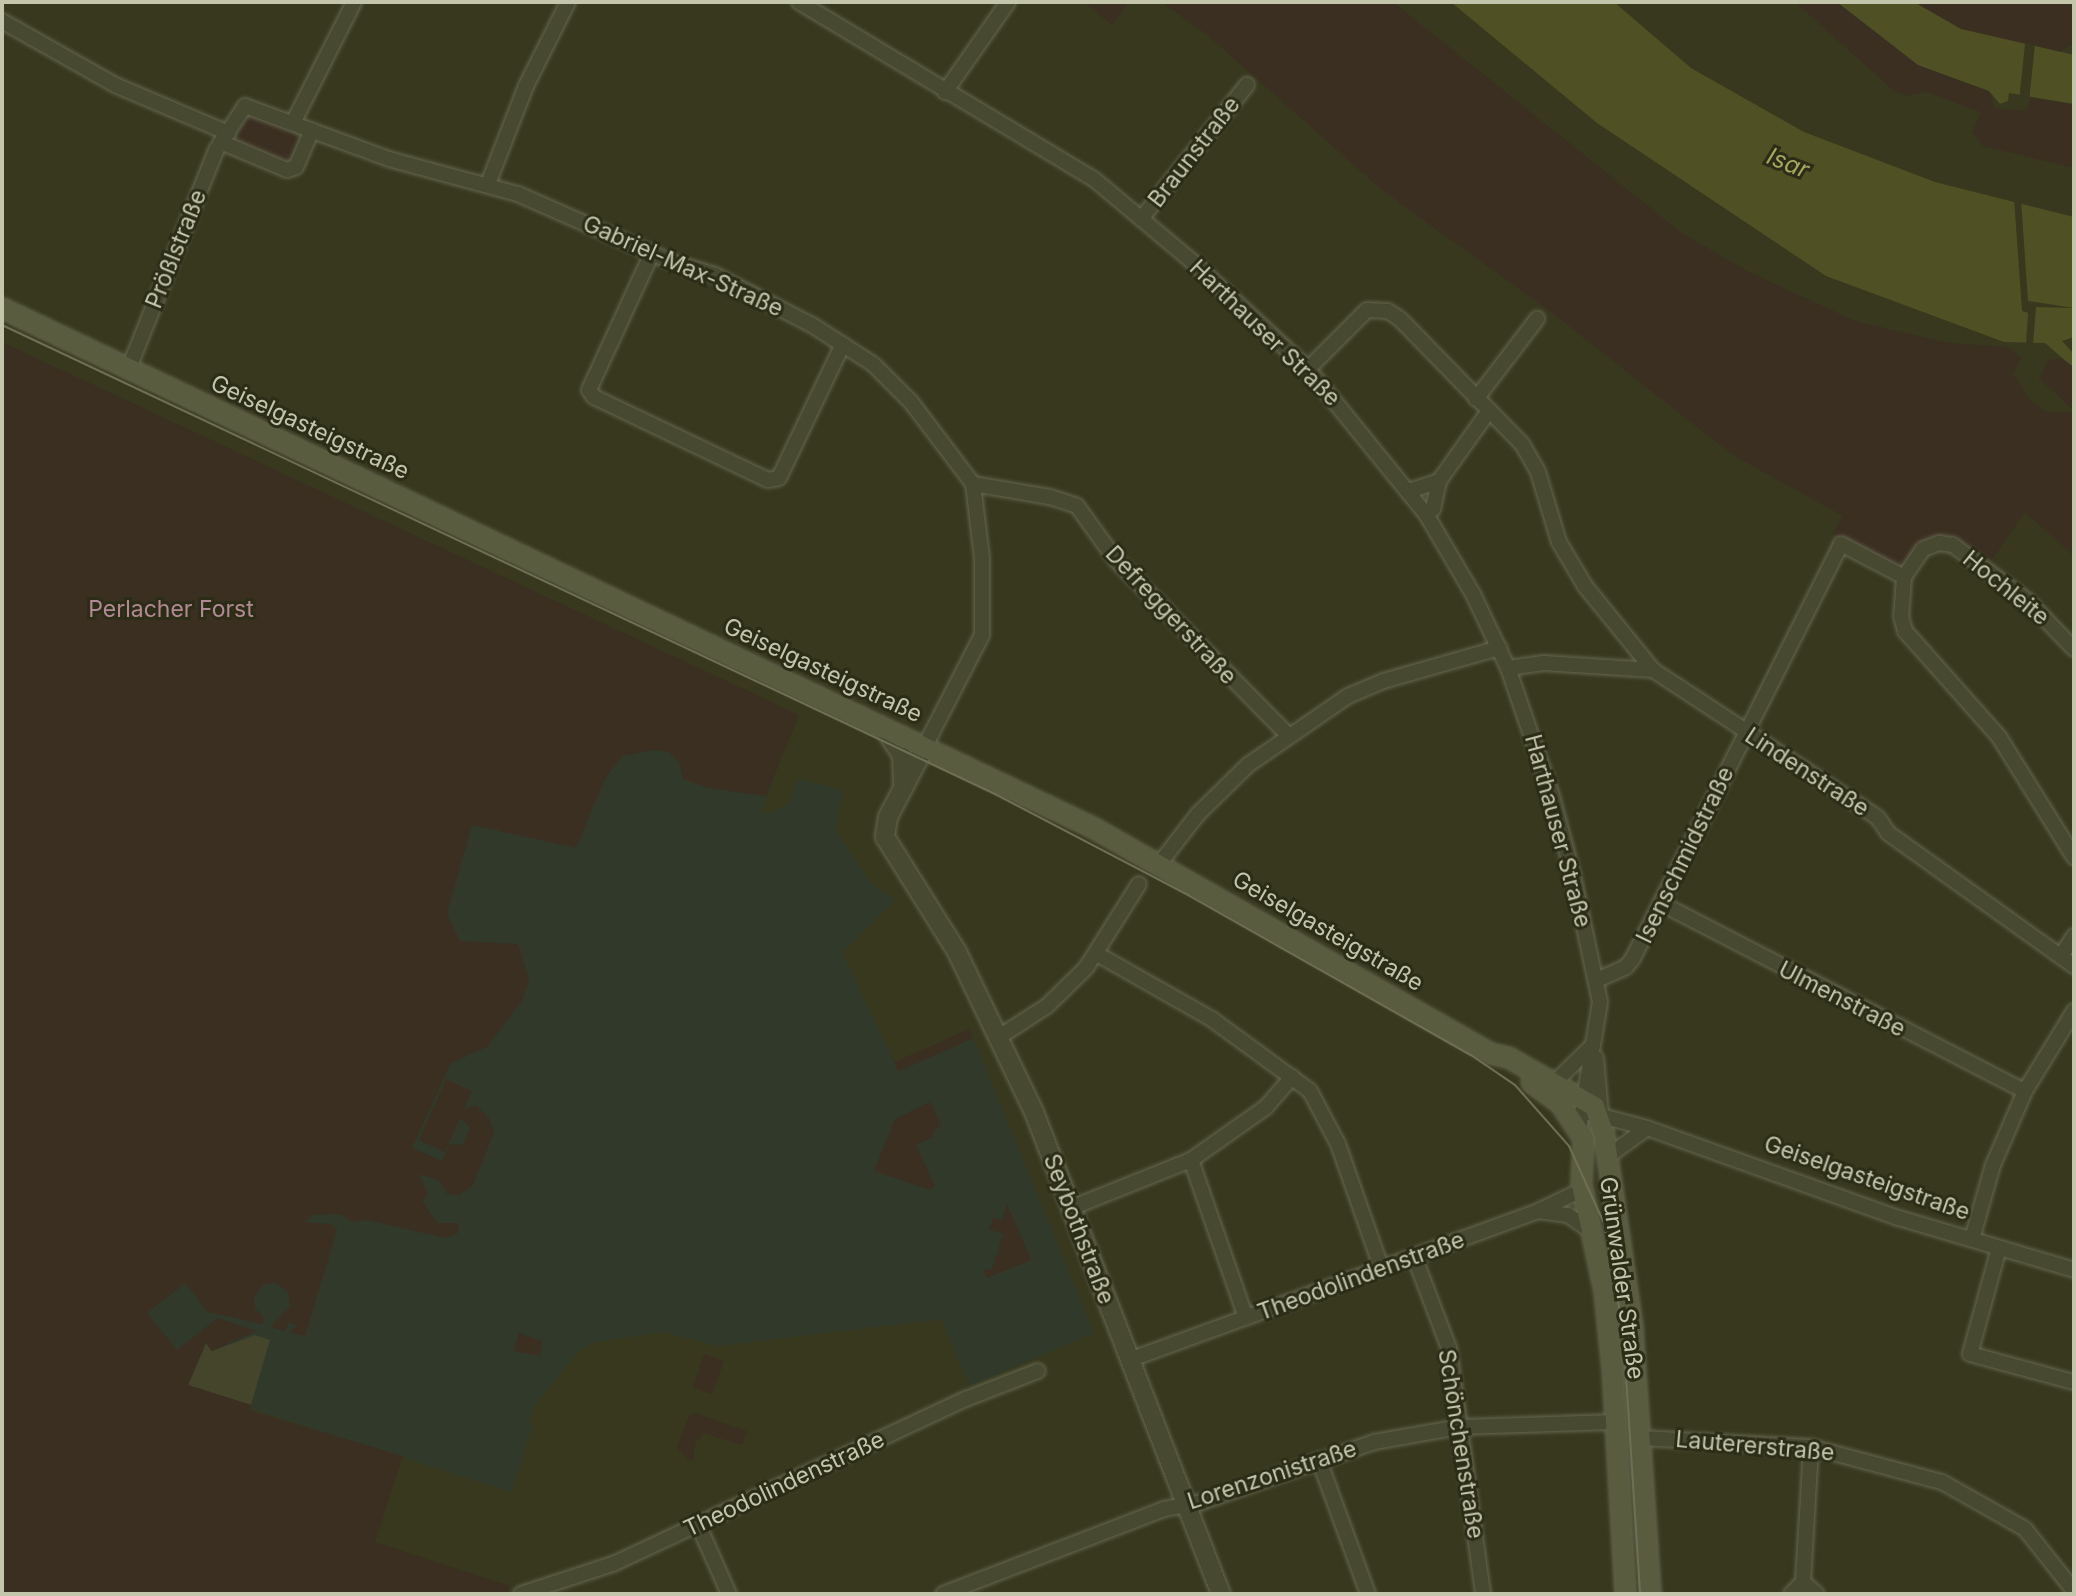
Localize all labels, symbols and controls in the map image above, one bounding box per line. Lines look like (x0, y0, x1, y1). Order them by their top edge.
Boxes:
street label: Braunstraße (1142, 91, 1246, 213)
water label: Isar (1763, 142, 1813, 184)
street label: Prößlstraße (140, 186, 212, 312)
street label: Gabriel-Max-Straße (579, 209, 787, 323)
street label: Harthauser Straße (1184, 254, 1346, 412)
street label: Geiselgasteigstraße (206, 369, 414, 485)
street label: Defreggerstraße (1100, 540, 1242, 690)
street label: Hochleite (1957, 545, 2055, 631)
park label: Perlacher Forst (88, 595, 254, 623)
street label: Geiselgasteigstraße (719, 612, 927, 728)
street label: Lindenstraße (1740, 722, 1874, 822)
street label: Harthauser Straße (1519, 731, 1597, 931)
street label: Isenschmidstraße (1630, 762, 1740, 948)
street label: Geiselgasteigstraße (1228, 865, 1428, 997)
street label: Ulmenstraße (1774, 955, 1910, 1043)
street label: Geiselgasteigstraße (1761, 1130, 1973, 1226)
street label: Seybothstraße (1038, 1150, 1120, 1308)
street label: Grünwalder Straße (1594, 1175, 1650, 1381)
street label: Theodolindenstraße (1254, 1226, 1468, 1326)
street label: Schönchenstraße (1432, 1347, 1490, 1541)
street label: Theodolindenstraße (679, 1425, 889, 1543)
street label: Lautererstraße (1674, 1425, 1836, 1467)
street label: Lorenzonistraße (1184, 1435, 1360, 1515)

